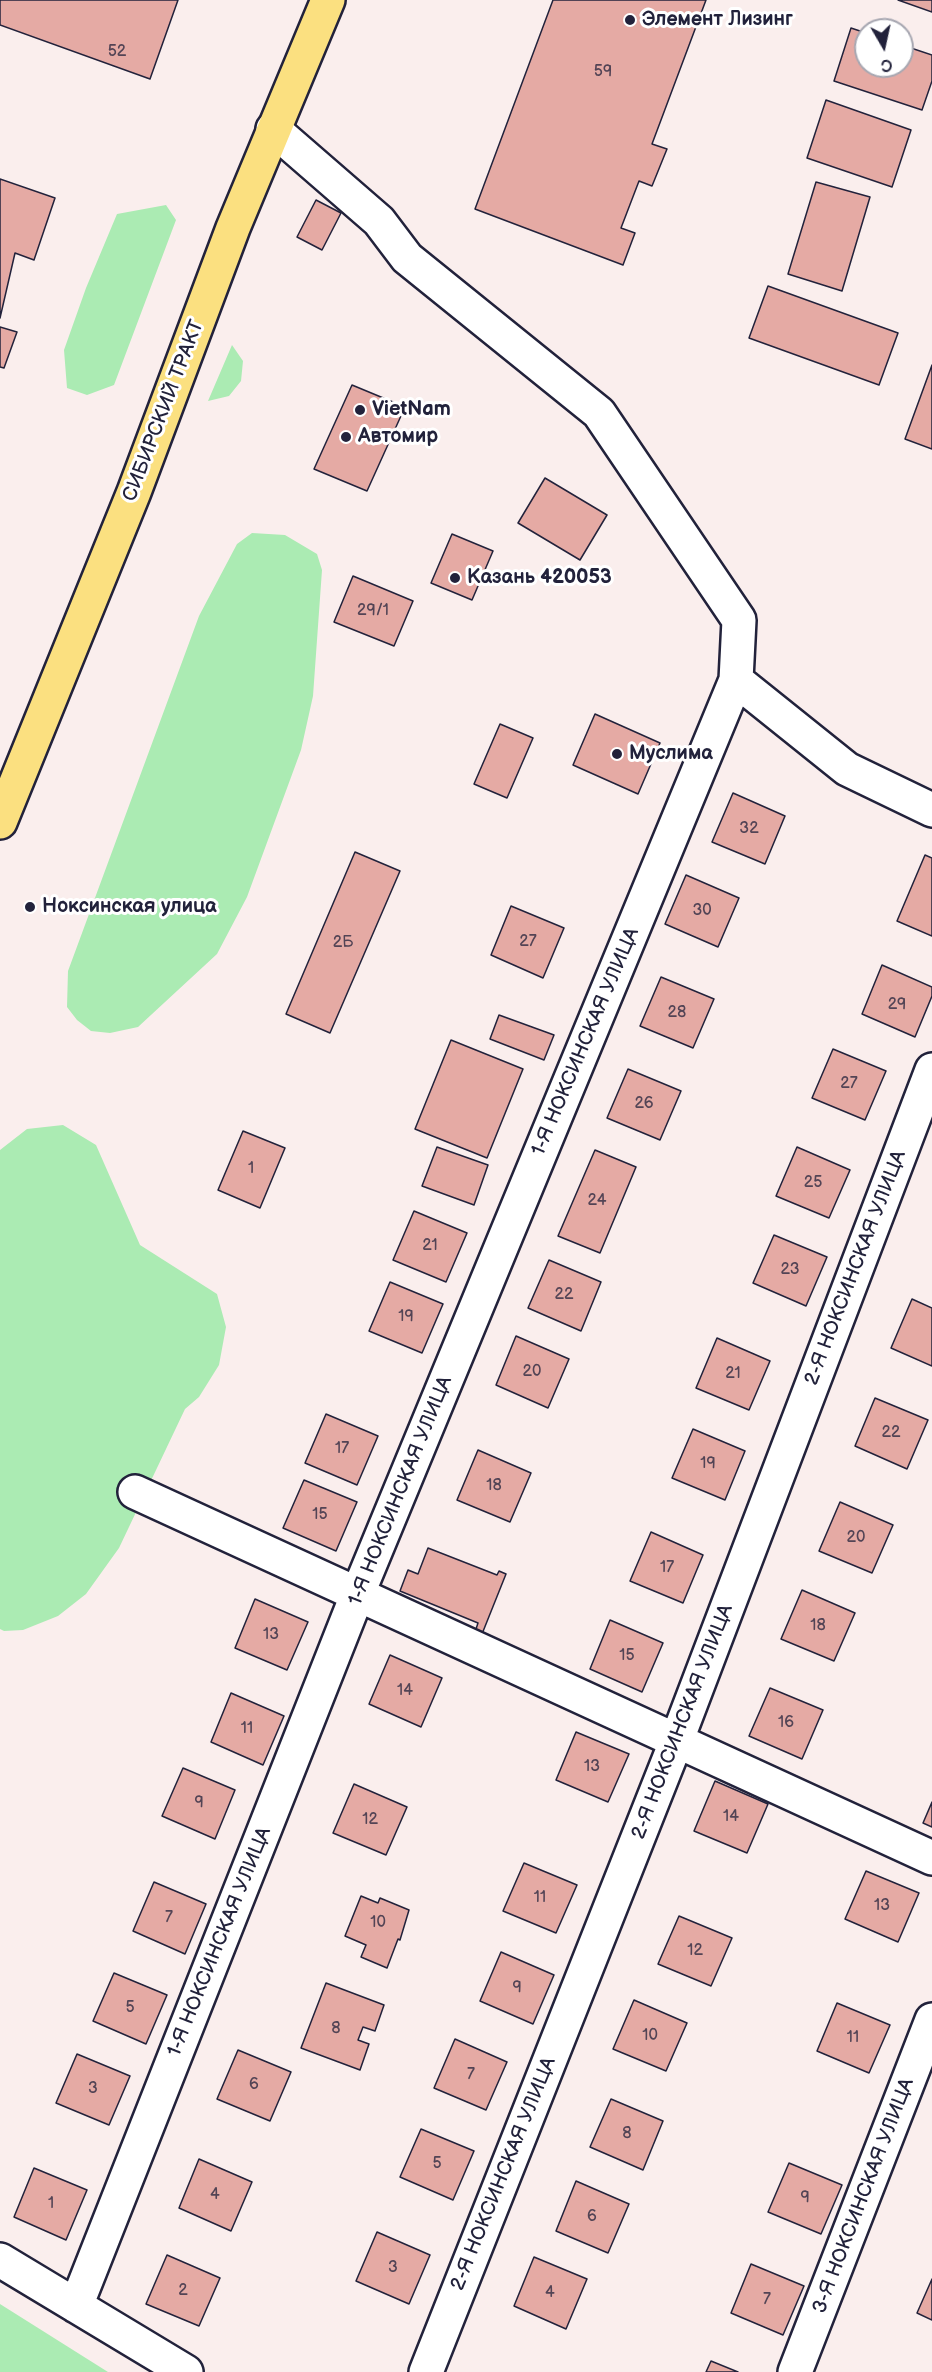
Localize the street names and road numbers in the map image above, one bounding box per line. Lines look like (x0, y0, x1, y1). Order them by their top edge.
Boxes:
street label: СИБИРСКИЙ ТРАКТ (118, 317, 210, 505)
street label: 1-Я НОКСИНСКАЯ УЛИЦА (527, 924, 645, 1160)
street label: 2-Я НОКСИНСКАЯ УЛИЦА (800, 1147, 912, 1389)
street label: 1-Я НОКСИНСКАЯ УЛИЦА (344, 1373, 458, 1609)
street label: 2-Я НОКСИНСКАЯ УЛИЦА (627, 1601, 739, 1843)
street label: 1-Я НОКСИНСКАЯ УЛИЦА (163, 1824, 277, 2060)
street label: 2-Я НОКСИНСКАЯ УЛИЦА (446, 2054, 562, 2294)
street label: 3-Я НОКСИНСКАЯ УЛИЦА (808, 2075, 920, 2317)

